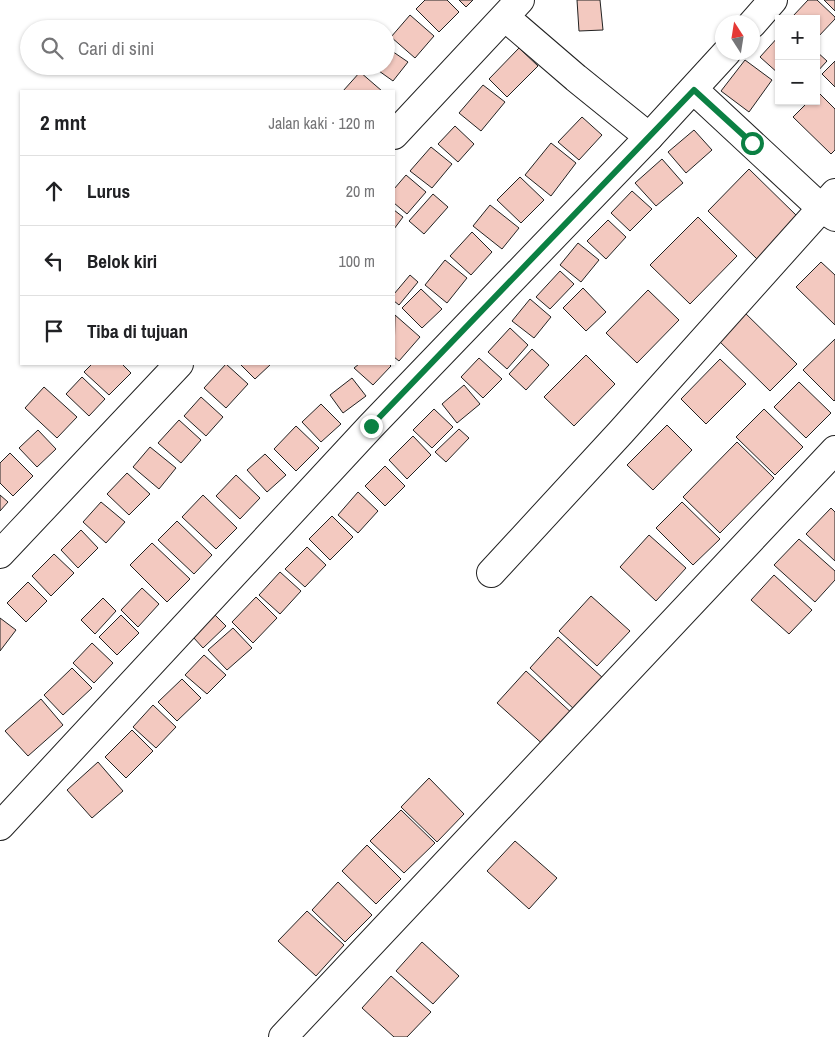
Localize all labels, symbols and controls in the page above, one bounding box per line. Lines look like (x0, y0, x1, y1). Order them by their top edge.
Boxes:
north arrow (715, 15, 760, 60)
map controls (775, 15, 820, 105)
button: + (775, 15, 820, 60)
search box (20, 20, 395, 75)
icon: search (38, 34, 66, 62)
text: Cari di sini (78, 35, 154, 61)
button: − (775, 60, 820, 105)
text: 2 mnt (40, 108, 86, 137)
text: Jalan kaki · 120 m (269, 112, 375, 134)
route start (741, 132, 764, 155)
icon: ahead (40, 177, 68, 205)
text: Lurus (87, 178, 130, 204)
text: 20 m (346, 180, 375, 202)
icon: left (40, 247, 68, 275)
text: Belok kiri (87, 248, 157, 274)
text: 100 m (339, 250, 375, 272)
icon: arrive (40, 317, 68, 345)
text: Tiba di tujuan (87, 318, 188, 344)
route end (360, 415, 383, 438)

